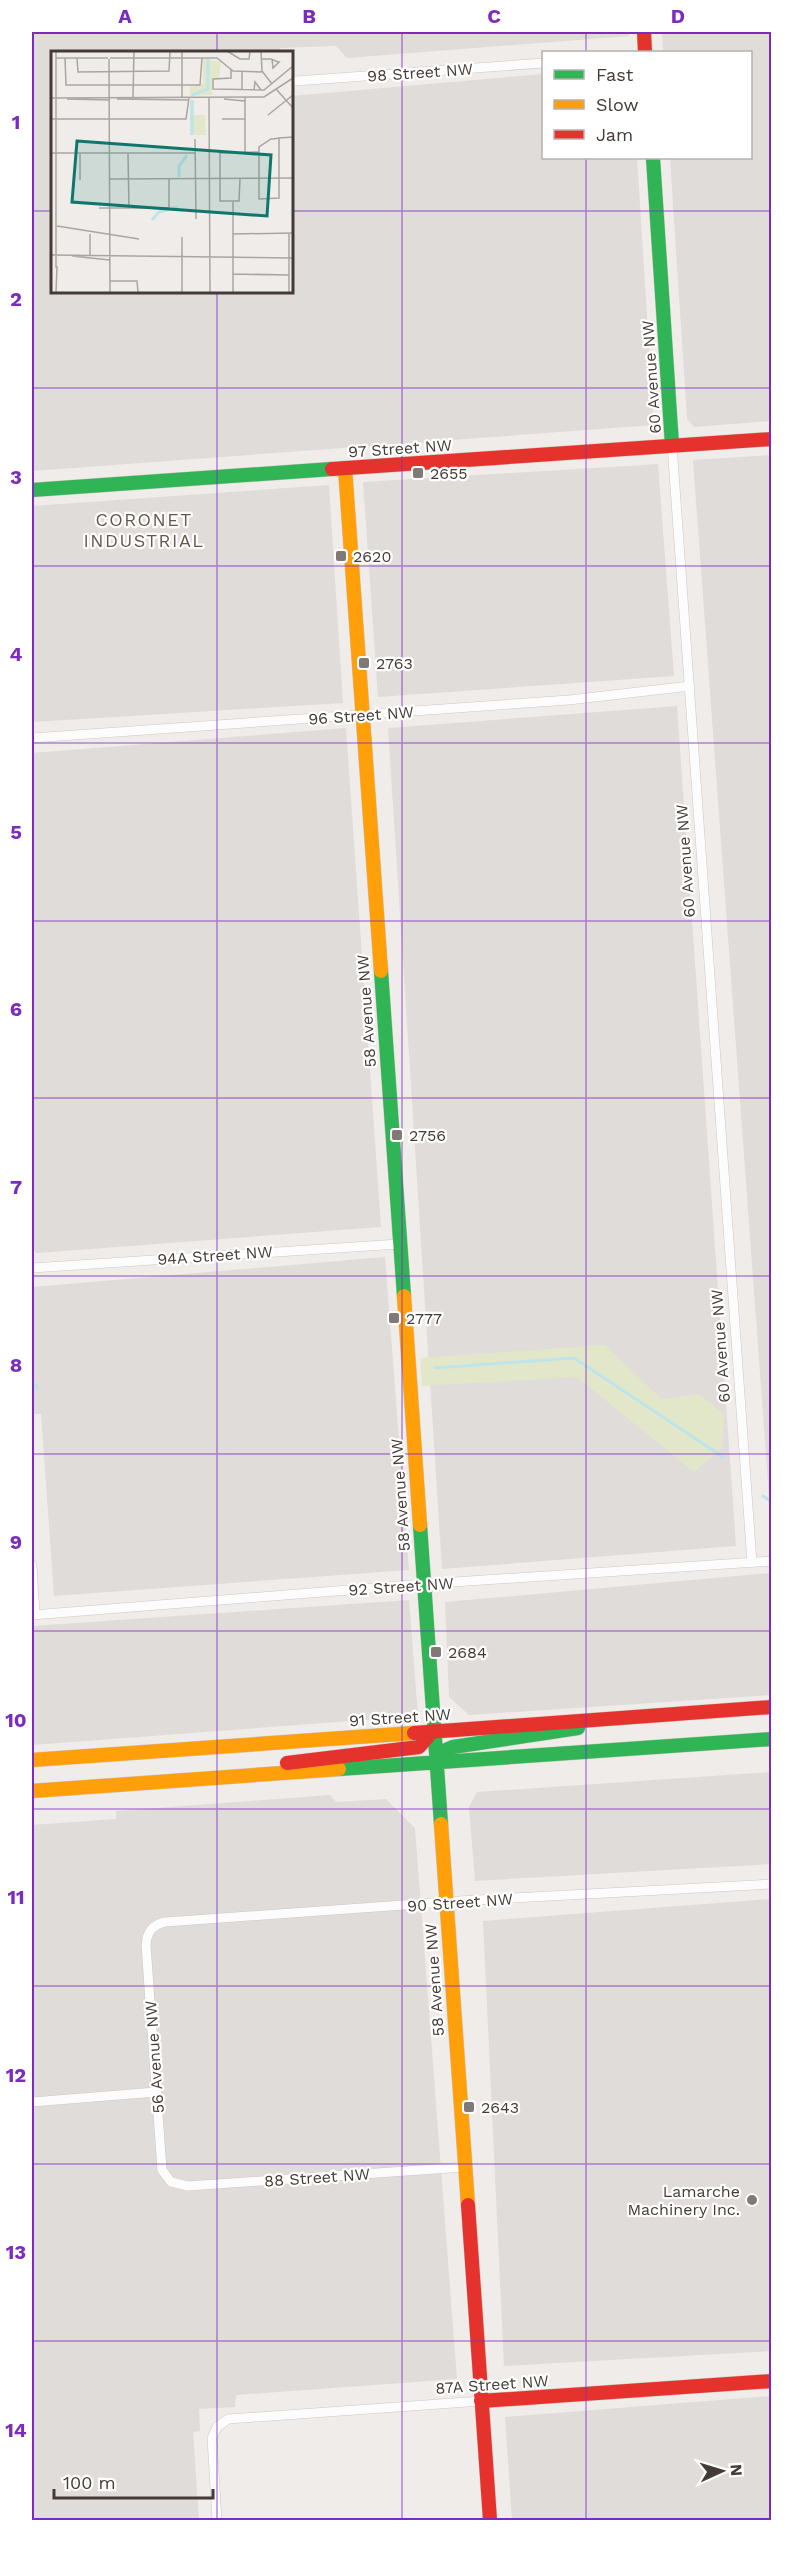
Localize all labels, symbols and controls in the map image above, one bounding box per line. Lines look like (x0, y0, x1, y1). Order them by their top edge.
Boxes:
text: A (118, 4, 132, 28)
text: B (302, 4, 316, 28)
text: C (487, 4, 501, 28)
text: D (671, 4, 685, 28)
inset map (51, 51, 292, 292)
legend (542, 51, 752, 159)
street label: 98 Street NW (367, 59, 474, 86)
text: Fast (596, 64, 634, 85)
text: Slow (596, 94, 639, 115)
text: 1 (12, 110, 20, 134)
text: Jam (596, 124, 633, 145)
text: 2 (10, 287, 22, 311)
street label: 60 Avenue NW (638, 320, 665, 434)
street label: 97 Street NW (347, 435, 453, 462)
place label: 2655 (430, 464, 468, 483)
text: 3 (10, 465, 22, 489)
marker: 2655 (411, 466, 425, 480)
district label: CORONET INDUSTRIAL (83, 509, 205, 551)
place label: 2620 (353, 547, 391, 566)
marker: 2620 (334, 549, 348, 563)
text: 4 (10, 642, 23, 666)
place label: 2763 (376, 654, 413, 673)
marker: 2763 (357, 656, 371, 670)
street label: 96 Street NW (308, 702, 414, 729)
street label: 60 Avenue NW (672, 804, 699, 918)
text: 5 (10, 820, 22, 844)
street label: 58 Avenue NW (353, 954, 380, 1068)
text: 6 (10, 997, 22, 1021)
place label: 2756 (409, 1126, 446, 1145)
marker: 2756 (390, 1128, 404, 1142)
text: 7 (10, 1175, 22, 1199)
street label: 94A Street NW (157, 1242, 273, 1269)
street label: 60 Avenue NW (707, 1289, 734, 1403)
place label: 2777 (406, 1309, 442, 1328)
marker: 2777 (387, 1311, 401, 1325)
text: 8 (10, 1353, 22, 1377)
street label: 58 Avenue NW (387, 1438, 414, 1552)
text: 9 (10, 1530, 22, 1554)
street label: 92 Street NW (348, 1573, 454, 1600)
place label: 2684 (448, 1643, 487, 1662)
marker: 2684 (429, 1645, 443, 1659)
street label: 91 Street NW (348, 1704, 452, 1731)
text: 10 (5, 1708, 27, 1732)
text: 11 (7, 1885, 25, 1909)
street label: 90 Street NW (406, 1889, 514, 1916)
street label: 58 Avenue NW (421, 1923, 448, 2037)
street label: 56 Avenue NW (141, 2000, 168, 2114)
text: 12 (6, 2063, 26, 2087)
place label: 2643 (481, 2098, 519, 2117)
marker: 2643 (462, 2100, 476, 2114)
street label: 88 Street NW (264, 2164, 371, 2191)
place label: Lamarche Machinery Inc. (628, 2182, 740, 2219)
marker: Lamarche Machinery Inc. (745, 2193, 759, 2207)
text: 13 (6, 2240, 26, 2264)
street label: 87A Street NW (435, 2371, 549, 2398)
text: 14 (5, 2418, 27, 2442)
north arrow (692, 2441, 752, 2501)
scale bar (54, 2462, 213, 2500)
text: N (727, 2463, 746, 2477)
text: 100 m (63, 2472, 116, 2493)

